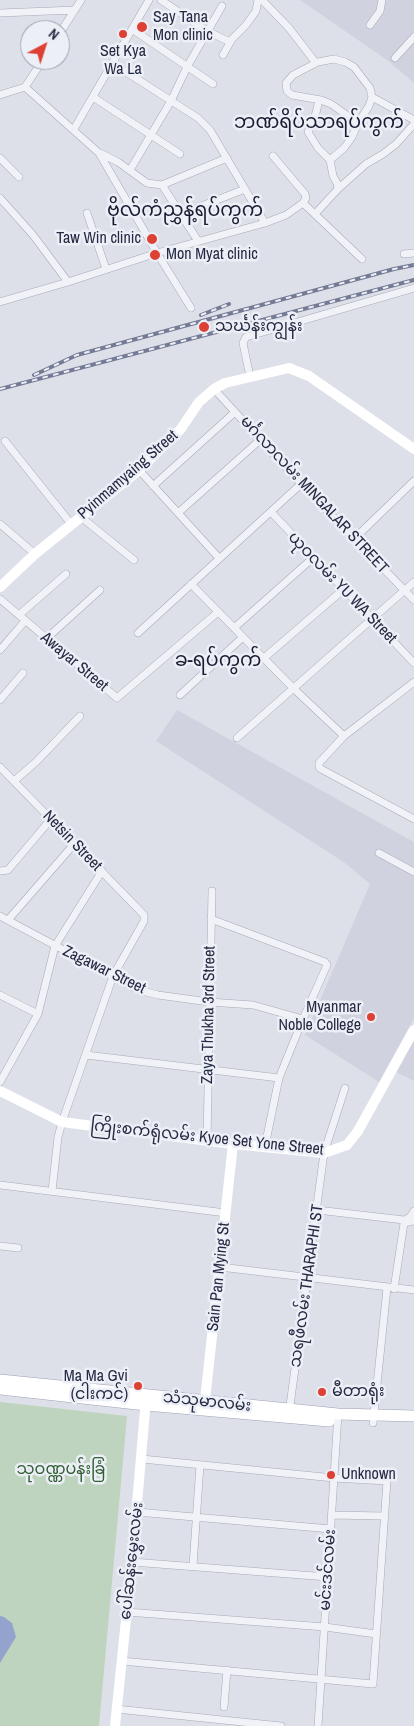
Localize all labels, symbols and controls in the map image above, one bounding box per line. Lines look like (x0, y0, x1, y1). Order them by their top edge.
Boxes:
place label: Say Tana Mon clinic (153, 8, 213, 46)
north arrow (20, 20, 70, 70)
marker: Say Tana Mon clinic (135, 20, 149, 34)
text: N (45, 25, 63, 44)
marker: Set Kya Wa La (117, 28, 129, 40)
place label: Set Kya Wa La (100, 42, 146, 80)
district label: ဘဏ်ရိပ်သာရပ်ကွက် (234, 112, 404, 134)
district label: ဗိုလ်ကံညွှန့်ရပ်ကွက် (107, 200, 263, 222)
place label: Taw Win clinic (56, 229, 141, 249)
marker: Taw Win clinic (145, 232, 159, 246)
place label: Mon Myat clinic (166, 245, 258, 265)
marker: Mon Myat clinic (148, 248, 162, 262)
place label: သင်္ဃန်းကျွန်း (215, 317, 302, 337)
marker: သင်္ဃန်းကျွန်း (197, 320, 211, 334)
street label: မင်္ဂလာလမ်း MINGALAR STREET (236, 412, 392, 578)
street label: Pyinmamyaing Street (74, 426, 182, 524)
street label: ယုဝလမ်း YU WA Street (284, 528, 400, 648)
street label: Awayar Street (36, 628, 112, 696)
district label: ခ-ရပ်ကွက် (175, 650, 261, 672)
street label: Netsin Street (38, 807, 106, 875)
street label: Zagawar Street (59, 942, 149, 998)
street label: Zaya Thukha 3rd Street (198, 946, 220, 1084)
place label: Myanmar Noble College (279, 998, 361, 1036)
marker: Myanmar Noble College (365, 1011, 377, 1023)
street label: ကြိုးစက်ရုံလမ်း Kyoe Set Yone Street (90, 1116, 324, 1160)
street label: သရဖီလမ်း THARAPHI ST (286, 1203, 328, 1369)
street label: Sain Pan Mying St (204, 1222, 234, 1332)
place label: Ma Ma Gyi (ငါးကင်) (64, 1367, 128, 1405)
marker: Ma Ma Gyi (ငါးကင်) (132, 1380, 144, 1392)
place label: မီတာရုံး (332, 1382, 384, 1402)
marker: မီတာရုံး (316, 1386, 328, 1398)
street label: သံသုမာလမ်း (162, 1388, 252, 1416)
park label: သုဝဏ္ဏပန်းခြံ (17, 1460, 105, 1480)
place label: Unknown (341, 1465, 396, 1485)
marker: Unknown (325, 1469, 337, 1481)
street label: ပေါ်ဆန်းမွှေးလမ်း (116, 1501, 148, 1621)
street label: မင်းဒင်လမ်း (316, 1529, 340, 1611)

